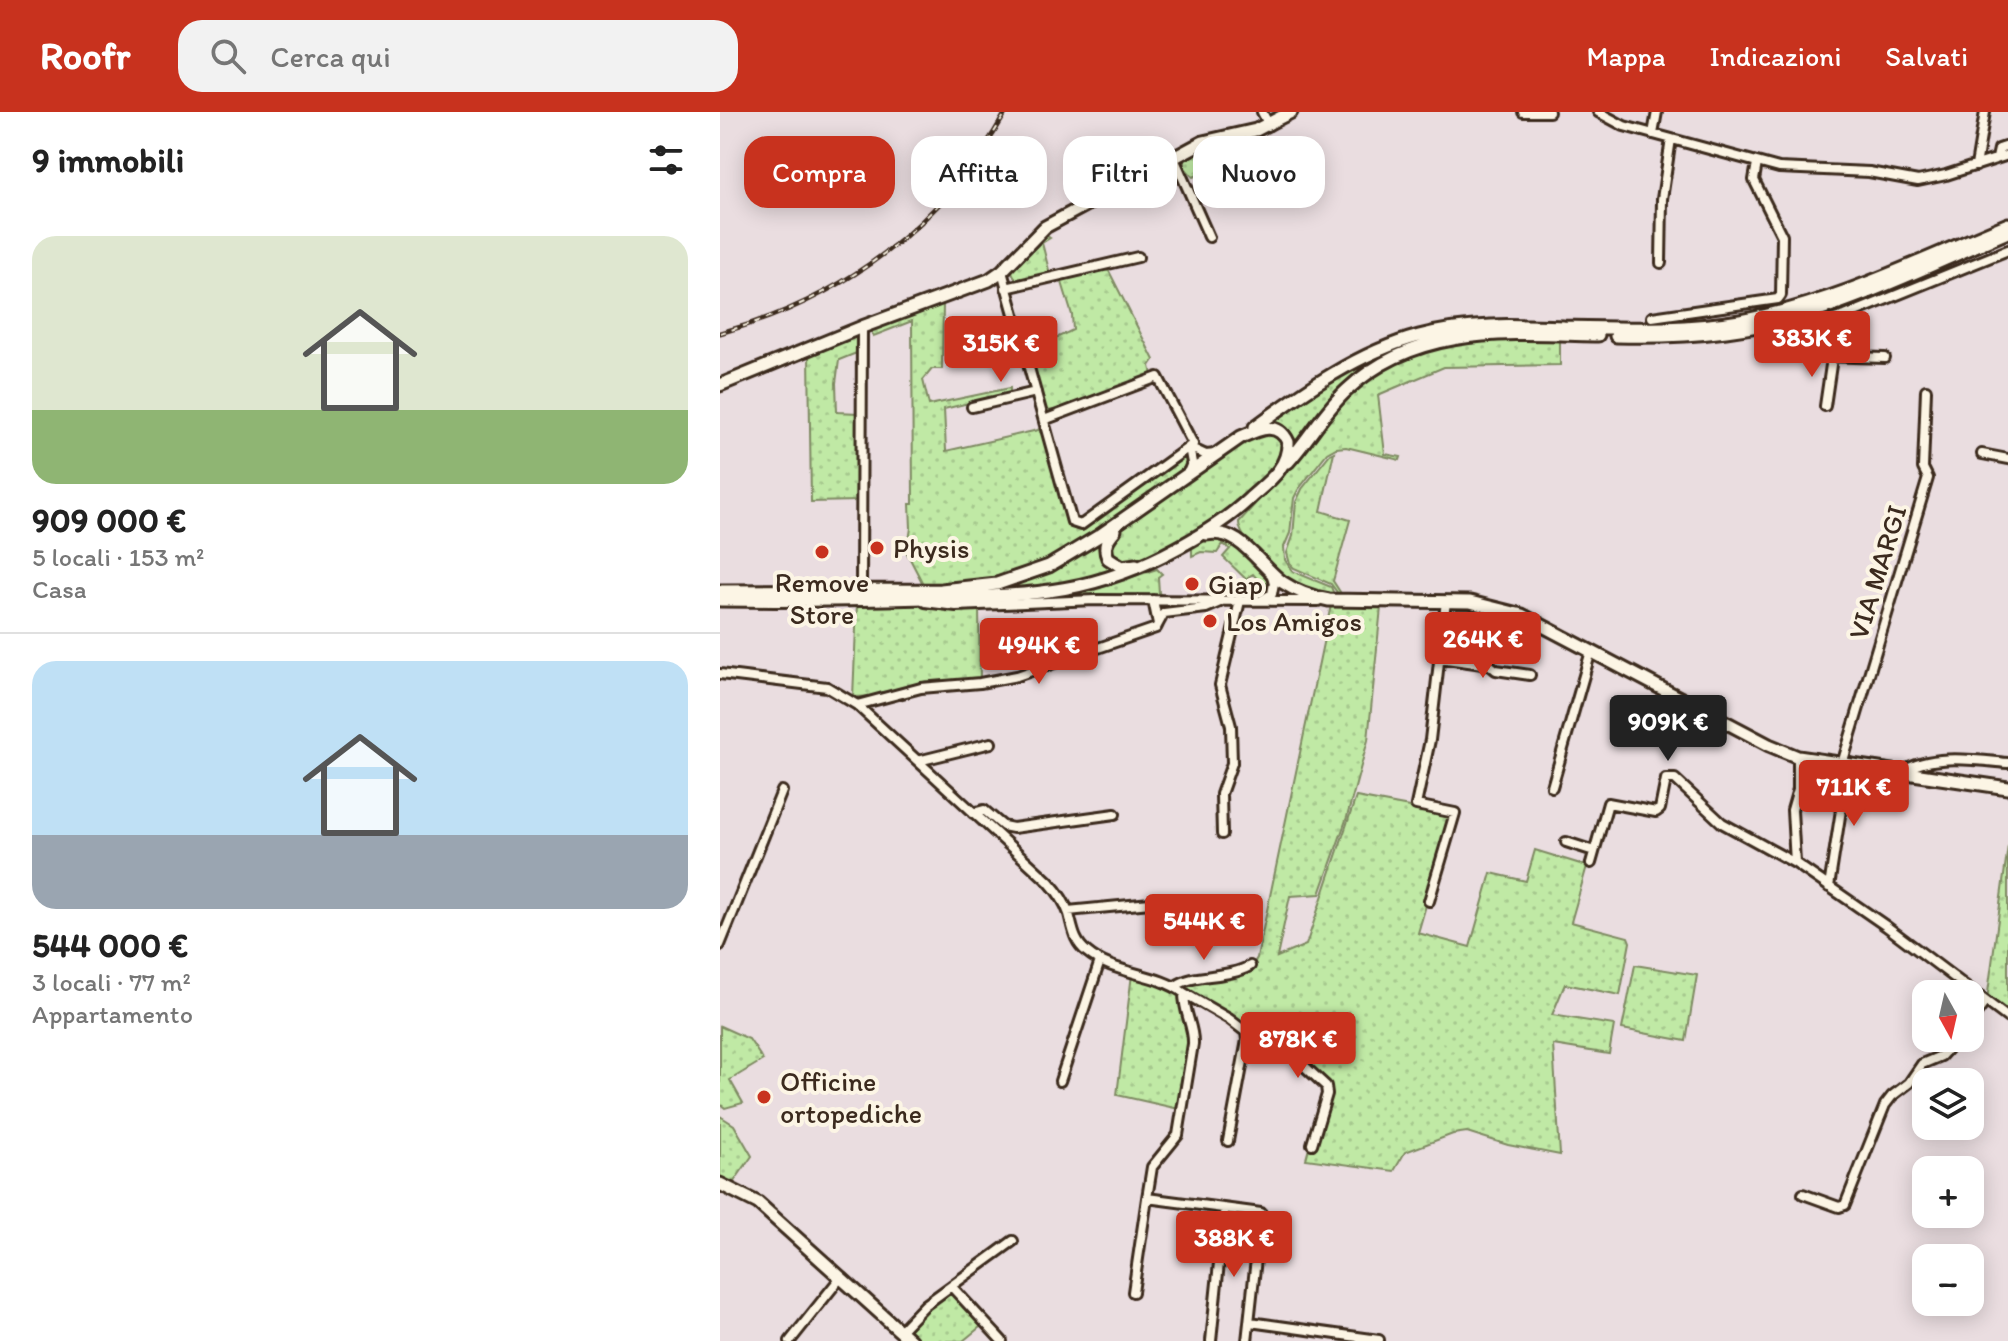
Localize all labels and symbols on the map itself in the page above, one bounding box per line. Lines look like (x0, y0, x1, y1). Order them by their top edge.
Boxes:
pin: 383K € (1747, 311, 1877, 379)
pin: 315K € (936, 316, 1066, 384)
street label: VIA MARGI (1840, 501, 1914, 643)
place label: Physis (893, 531, 969, 565)
marker: Physis (868, 539, 886, 557)
marker: Remove Store (813, 543, 831, 561)
place label: Remove Store (775, 565, 869, 631)
place label: Giap (1208, 567, 1263, 601)
marker: Giap (1183, 575, 1201, 593)
place label: Los Amigos (1226, 604, 1362, 638)
marker: Los Amigos (1201, 612, 1219, 630)
pin: 264K € (1418, 612, 1548, 680)
pin: 494K € (974, 618, 1104, 686)
pin: 909K € (1603, 695, 1733, 763)
pin: 711K € (1789, 760, 1919, 828)
pin: 544K € (1139, 894, 1269, 962)
north arrow (1912, 980, 1984, 1052)
pin: 878K € (1233, 1012, 1363, 1080)
place label: Officine ortopediche (780, 1064, 922, 1130)
marker: Officine ortopediche (755, 1088, 773, 1106)
pin: 388K € (1169, 1211, 1299, 1279)

